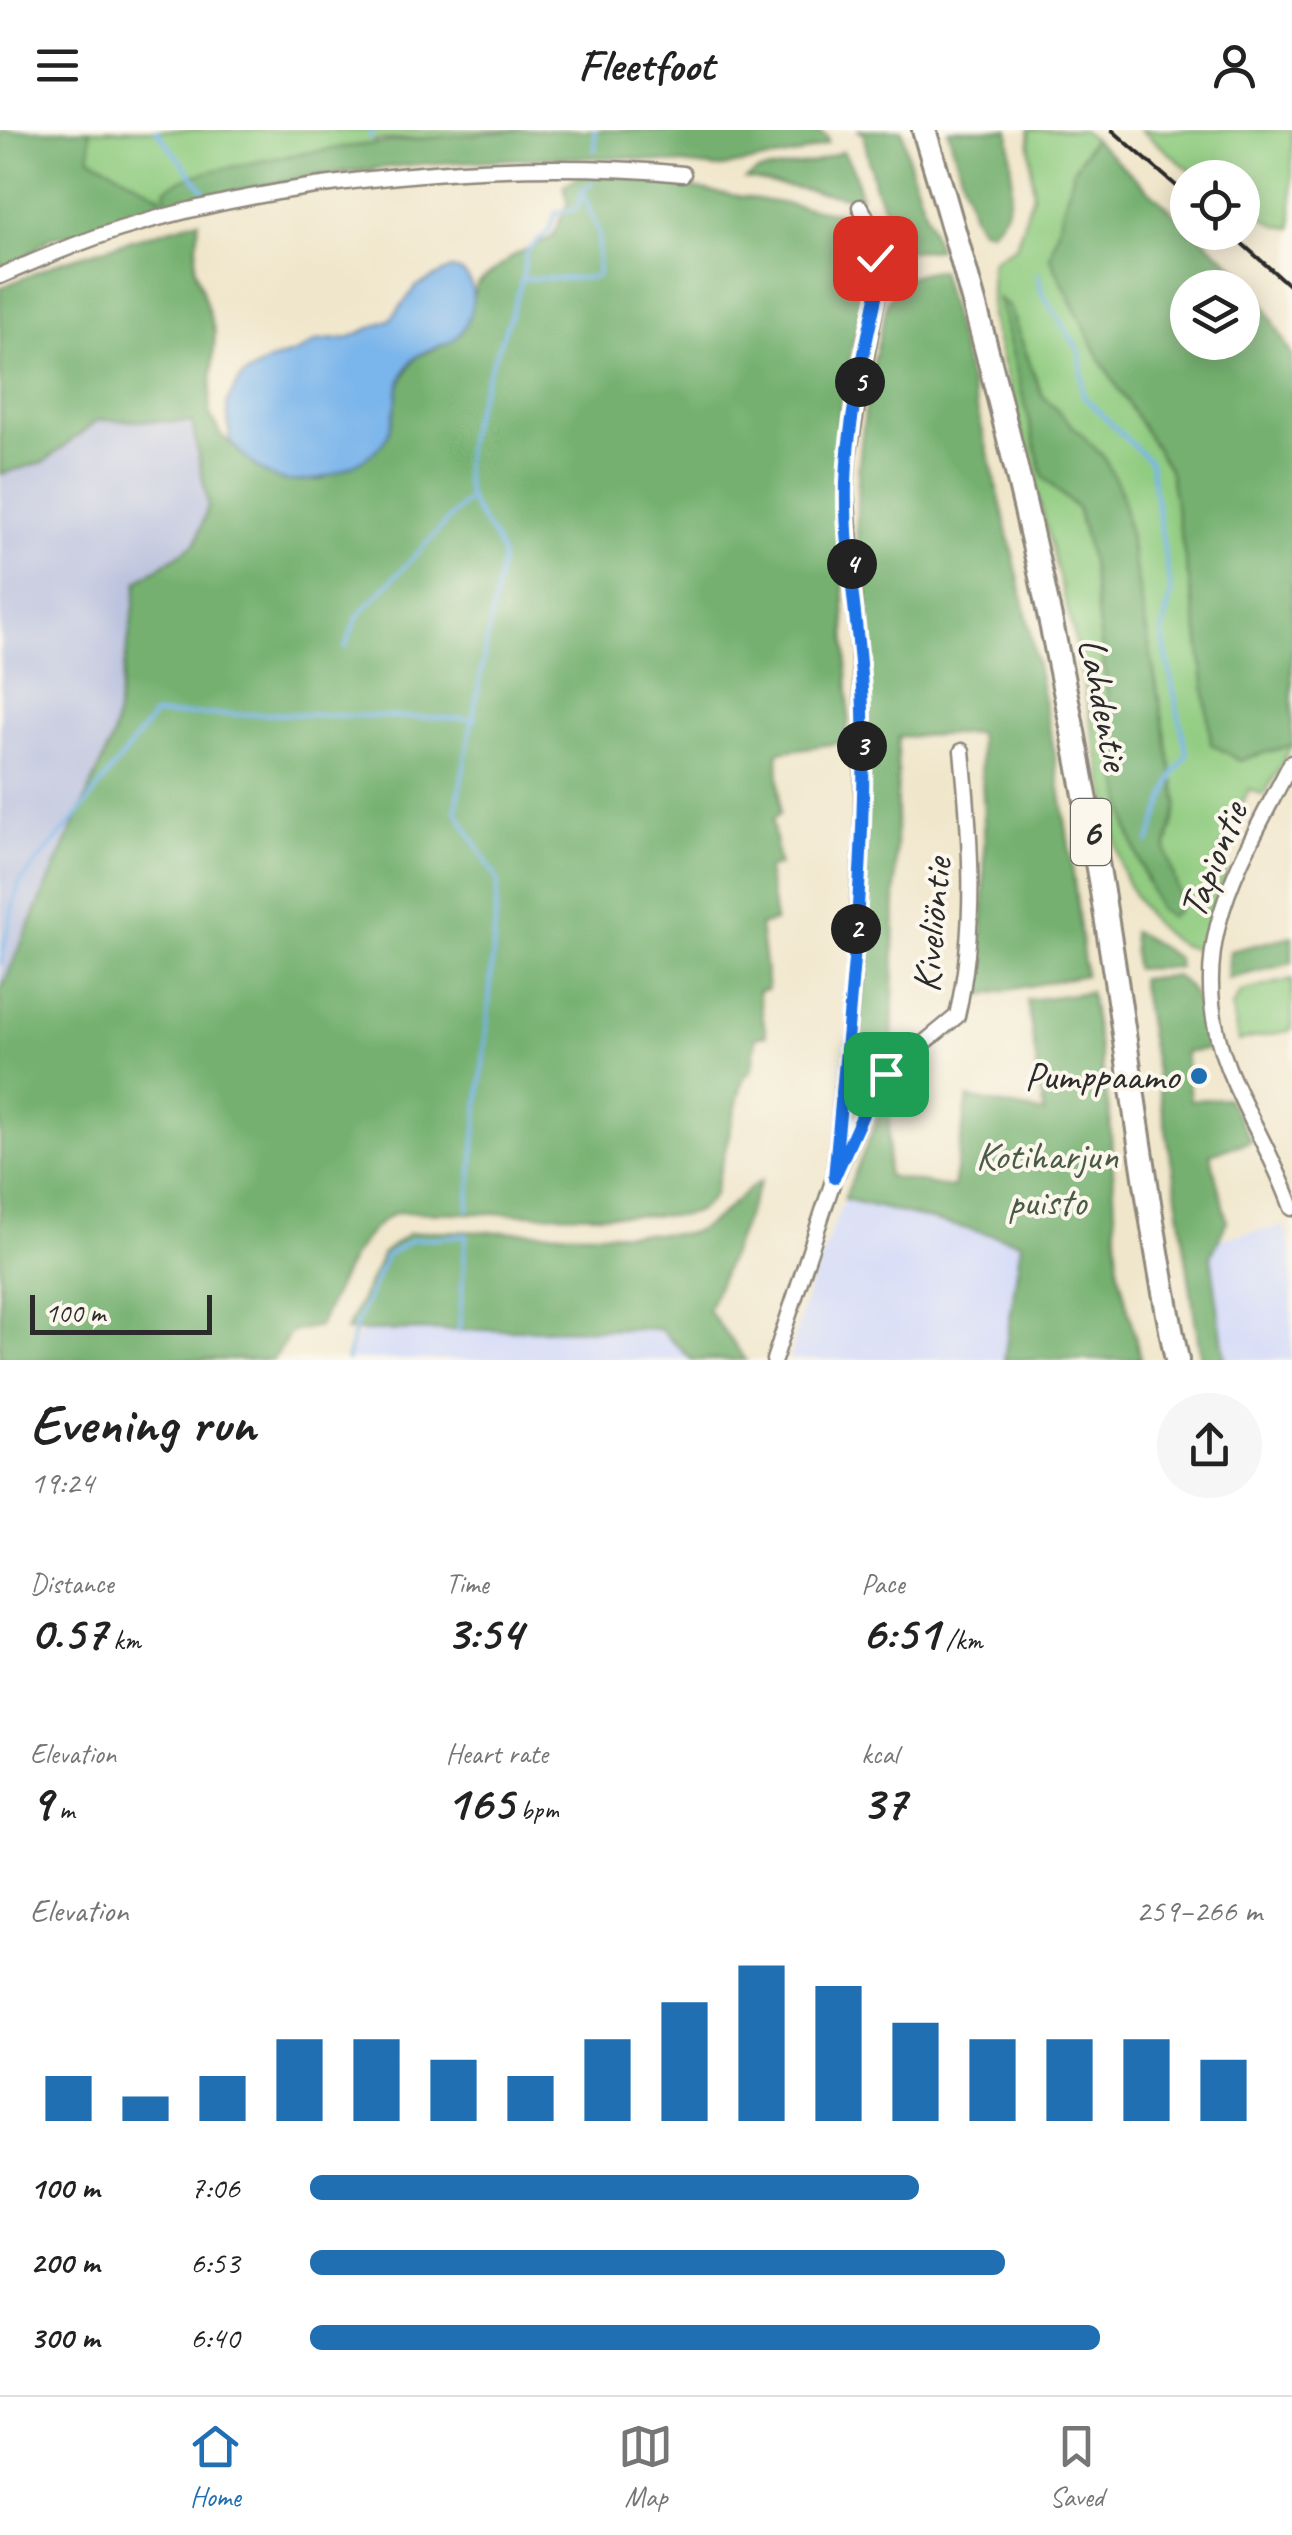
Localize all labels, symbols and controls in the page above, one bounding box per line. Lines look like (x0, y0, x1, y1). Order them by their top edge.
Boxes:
text: Fleetfoot (578, 37, 714, 94)
icon: menu (30, 38, 85, 93)
icon: person (1207, 38, 1262, 93)
map controls (1170, 160, 1260, 360)
button: locate (1170, 160, 1260, 250)
pin (833, 216, 918, 301)
icon: check (848, 231, 903, 286)
button: layers (1170, 270, 1260, 360)
pin: 5 (835, 357, 885, 407)
text: 5 (854, 364, 866, 399)
pin: 4 (827, 539, 877, 589)
text: 4 (846, 546, 858, 581)
street label: Lahdentie (1067, 634, 1142, 777)
pin: 3 (837, 721, 887, 771)
text: 3 (856, 728, 868, 763)
street label: Tapiontie (1167, 792, 1260, 925)
road number: 6 (1071, 799, 1111, 865)
street label: Kiveliöntie (901, 853, 963, 994)
pin: 2 (831, 904, 881, 954)
text: 2 (850, 911, 862, 946)
pin (844, 1032, 929, 1117)
icon: arrive (859, 1047, 914, 1102)
place label: Pumppaamo (1024, 1051, 1181, 1101)
marker: Pumppaamo (1188, 1065, 1210, 1087)
park label: Kotiharjun puisto (976, 1131, 1119, 1227)
scale bar (30, 1290, 212, 1334)
text: 100 m (45, 1295, 105, 1330)
text: Evening run (30, 1389, 255, 1459)
button: share (1157, 1393, 1262, 1498)
text: 19:24 (30, 1462, 94, 1503)
text: Distance (30, 1566, 114, 1601)
text: Time (446, 1566, 489, 1601)
text: Pace (861, 1566, 904, 1601)
text: 0.57 (30, 1601, 106, 1664)
text: 3:54 (446, 1601, 522, 1664)
text: 6:51 (861, 1601, 939, 1664)
text: km (106, 1622, 141, 1657)
text: /km (939, 1622, 982, 1657)
text: Elevation (30, 1736, 116, 1771)
text: Heart rate (446, 1736, 548, 1771)
text: kcal (861, 1736, 898, 1771)
text: 9 (30, 1771, 52, 1834)
text: 165 (446, 1771, 513, 1834)
text: 37 (861, 1771, 906, 1834)
text: m (52, 1792, 74, 1827)
text: bpm (513, 1792, 559, 1827)
text: Elevation (30, 1890, 128, 1931)
text: 259–266 m (1136, 1890, 1262, 1931)
text: 100 m (30, 2167, 99, 2208)
text: 7:06 (190, 2167, 240, 2208)
text: 200 m (30, 2242, 99, 2283)
text: 6:53 (190, 2242, 240, 2283)
text: 300 m (30, 2317, 99, 2358)
text: 6:40 (190, 2317, 240, 2358)
tab: Home (188, 2419, 243, 2514)
tab: Map (618, 2419, 673, 2514)
tab: Saved (1049, 2419, 1104, 2514)

